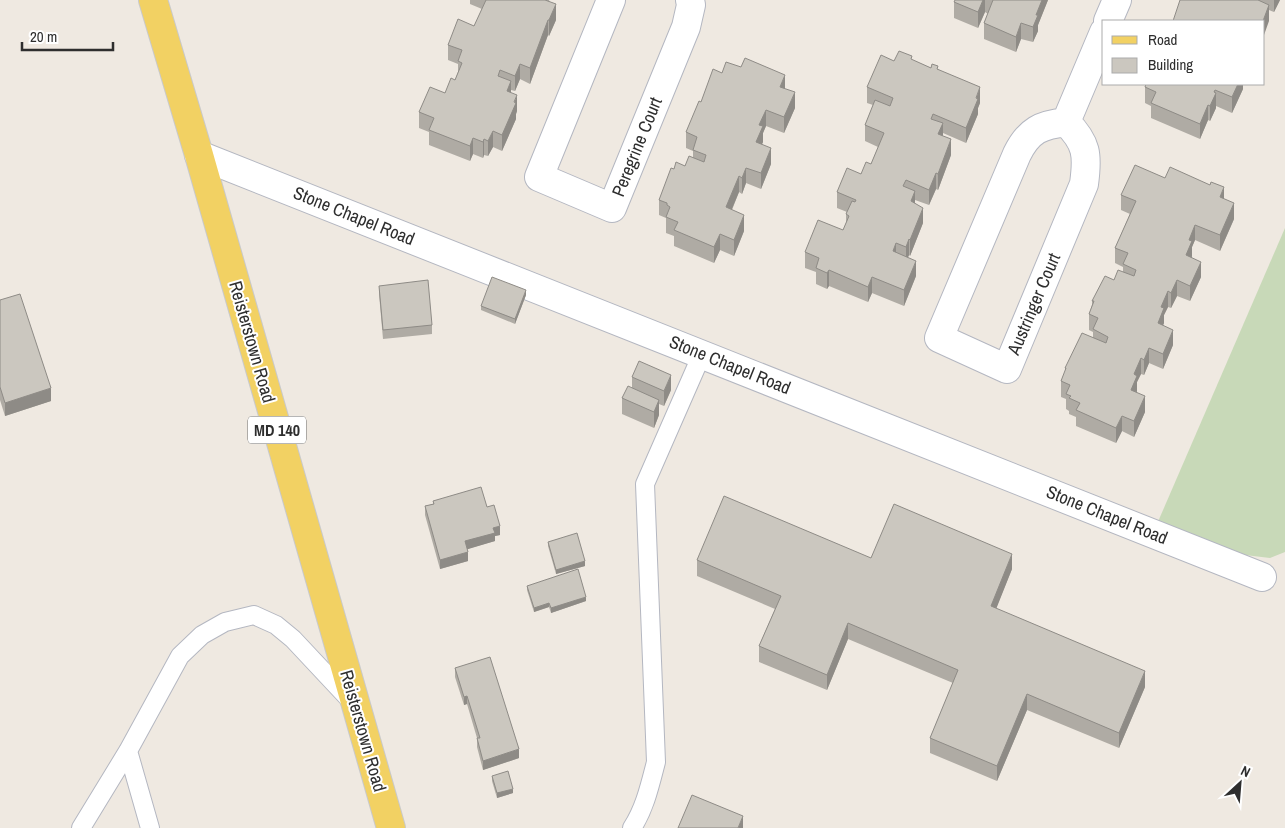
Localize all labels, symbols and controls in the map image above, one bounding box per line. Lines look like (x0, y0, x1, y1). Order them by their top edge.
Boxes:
scale bar (22, 20, 114, 52)
legend (1102, 20, 1265, 85)
text: 20 m (30, 26, 57, 47)
text: Road (1148, 29, 1177, 50)
text: Building (1148, 54, 1193, 75)
street label: Peregrine Court (605, 93, 668, 200)
street label: Stone Chapel Road (290, 180, 419, 251)
street label: Austringer Court (1000, 249, 1066, 359)
street label: Reisterstown Road (223, 278, 282, 406)
street label: Stone Chapel Road (666, 329, 795, 400)
road number: MD 140 (248, 416, 306, 444)
street label: Stone Chapel Road (1043, 479, 1172, 550)
street label: Reisterstown Road (334, 667, 393, 795)
north arrow (1215, 758, 1265, 808)
text: N (1238, 761, 1253, 781)

